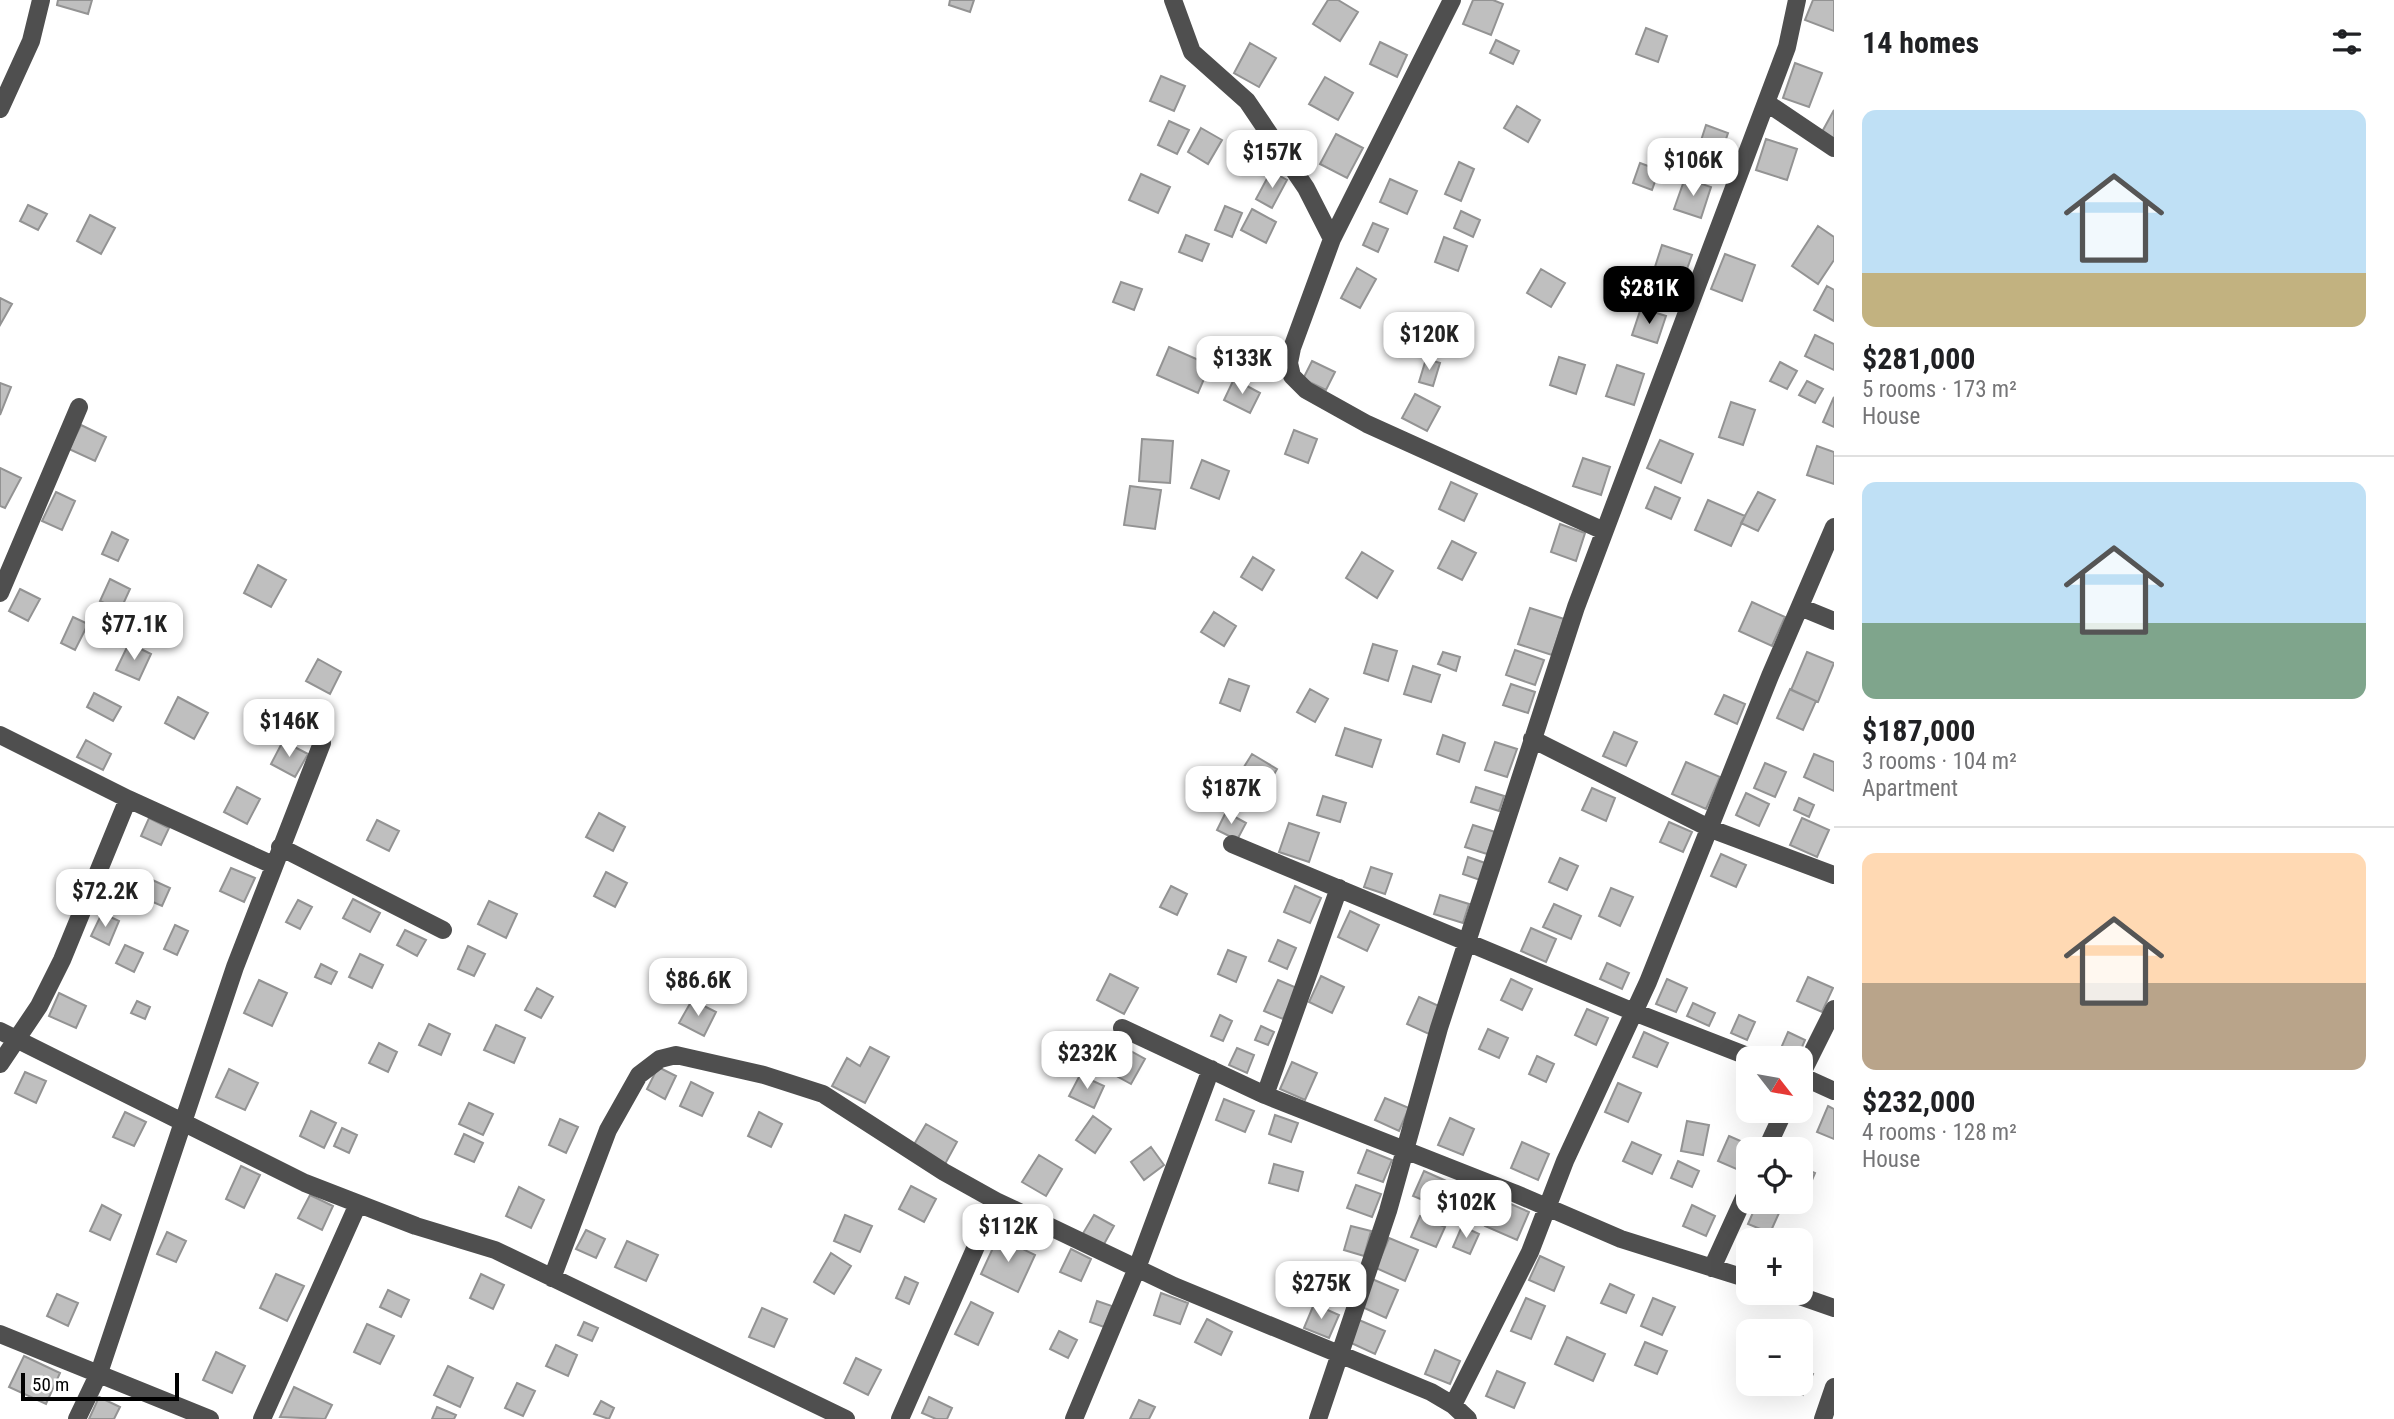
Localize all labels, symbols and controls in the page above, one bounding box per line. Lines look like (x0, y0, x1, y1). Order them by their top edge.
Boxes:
icon: filters (2328, 23, 2366, 61)
text: 14 homes (1862, 25, 1979, 60)
pin: $157K (1223, 130, 1321, 190)
pin: $106K (1644, 138, 1742, 198)
text: $157K (1242, 139, 1302, 166)
text: $106K (1663, 147, 1723, 174)
icon: home (2051, 155, 2177, 281)
pin: $281K (1600, 266, 1698, 326)
text: $281K (1619, 275, 1679, 302)
pin: $120K (1380, 312, 1478, 372)
text: $120K (1399, 321, 1459, 348)
pin: $133K (1193, 336, 1291, 396)
text: $281,000 (1862, 341, 1975, 376)
text: $133K (1212, 345, 1272, 372)
text: 5 rooms · 173 m² (1862, 376, 2017, 403)
text: House (1862, 403, 1920, 430)
icon: home (2051, 527, 2177, 653)
pin: $77.1K (77, 602, 191, 662)
text: $77.1K (101, 611, 167, 638)
pin: $146K (240, 700, 338, 759)
text: $146K (259, 708, 319, 735)
text: $187,000 (1862, 713, 1975, 748)
text: 3 rooms · 104 m² (1862, 748, 2017, 775)
pin: $187K (1182, 766, 1280, 826)
text: $187K (1201, 775, 1261, 802)
text: Apartment (1862, 775, 1958, 802)
pin: $72.2K (48, 870, 162, 929)
text: $72.2K (72, 878, 138, 905)
icon: home (2051, 898, 2177, 1024)
pin: $86.6K (641, 958, 755, 1018)
text: $86.6K (665, 967, 731, 994)
pin: $232K (1038, 1032, 1136, 1091)
text: $232K (1057, 1040, 1117, 1067)
north arrow (1736, 1046, 1813, 1124)
map controls (1736, 1046, 1813, 1396)
text: $232,000 (1862, 1084, 1975, 1119)
text: 4 rooms · 128 m² (1862, 1119, 2017, 1146)
button: locate (1736, 1137, 1813, 1214)
text: House (1862, 1146, 1920, 1173)
pin: $102K (1417, 1180, 1515, 1240)
text: $102K (1436, 1189, 1496, 1216)
pin: $112K (959, 1204, 1057, 1264)
text: $112K (978, 1213, 1038, 1240)
button: + (1736, 1228, 1813, 1305)
pin: $275K (1272, 1262, 1370, 1321)
text: $275K (1291, 1270, 1351, 1297)
button: − (1736, 1319, 1813, 1396)
scale bar (21, 1370, 178, 1402)
text: 50 m (32, 1373, 69, 1396)

